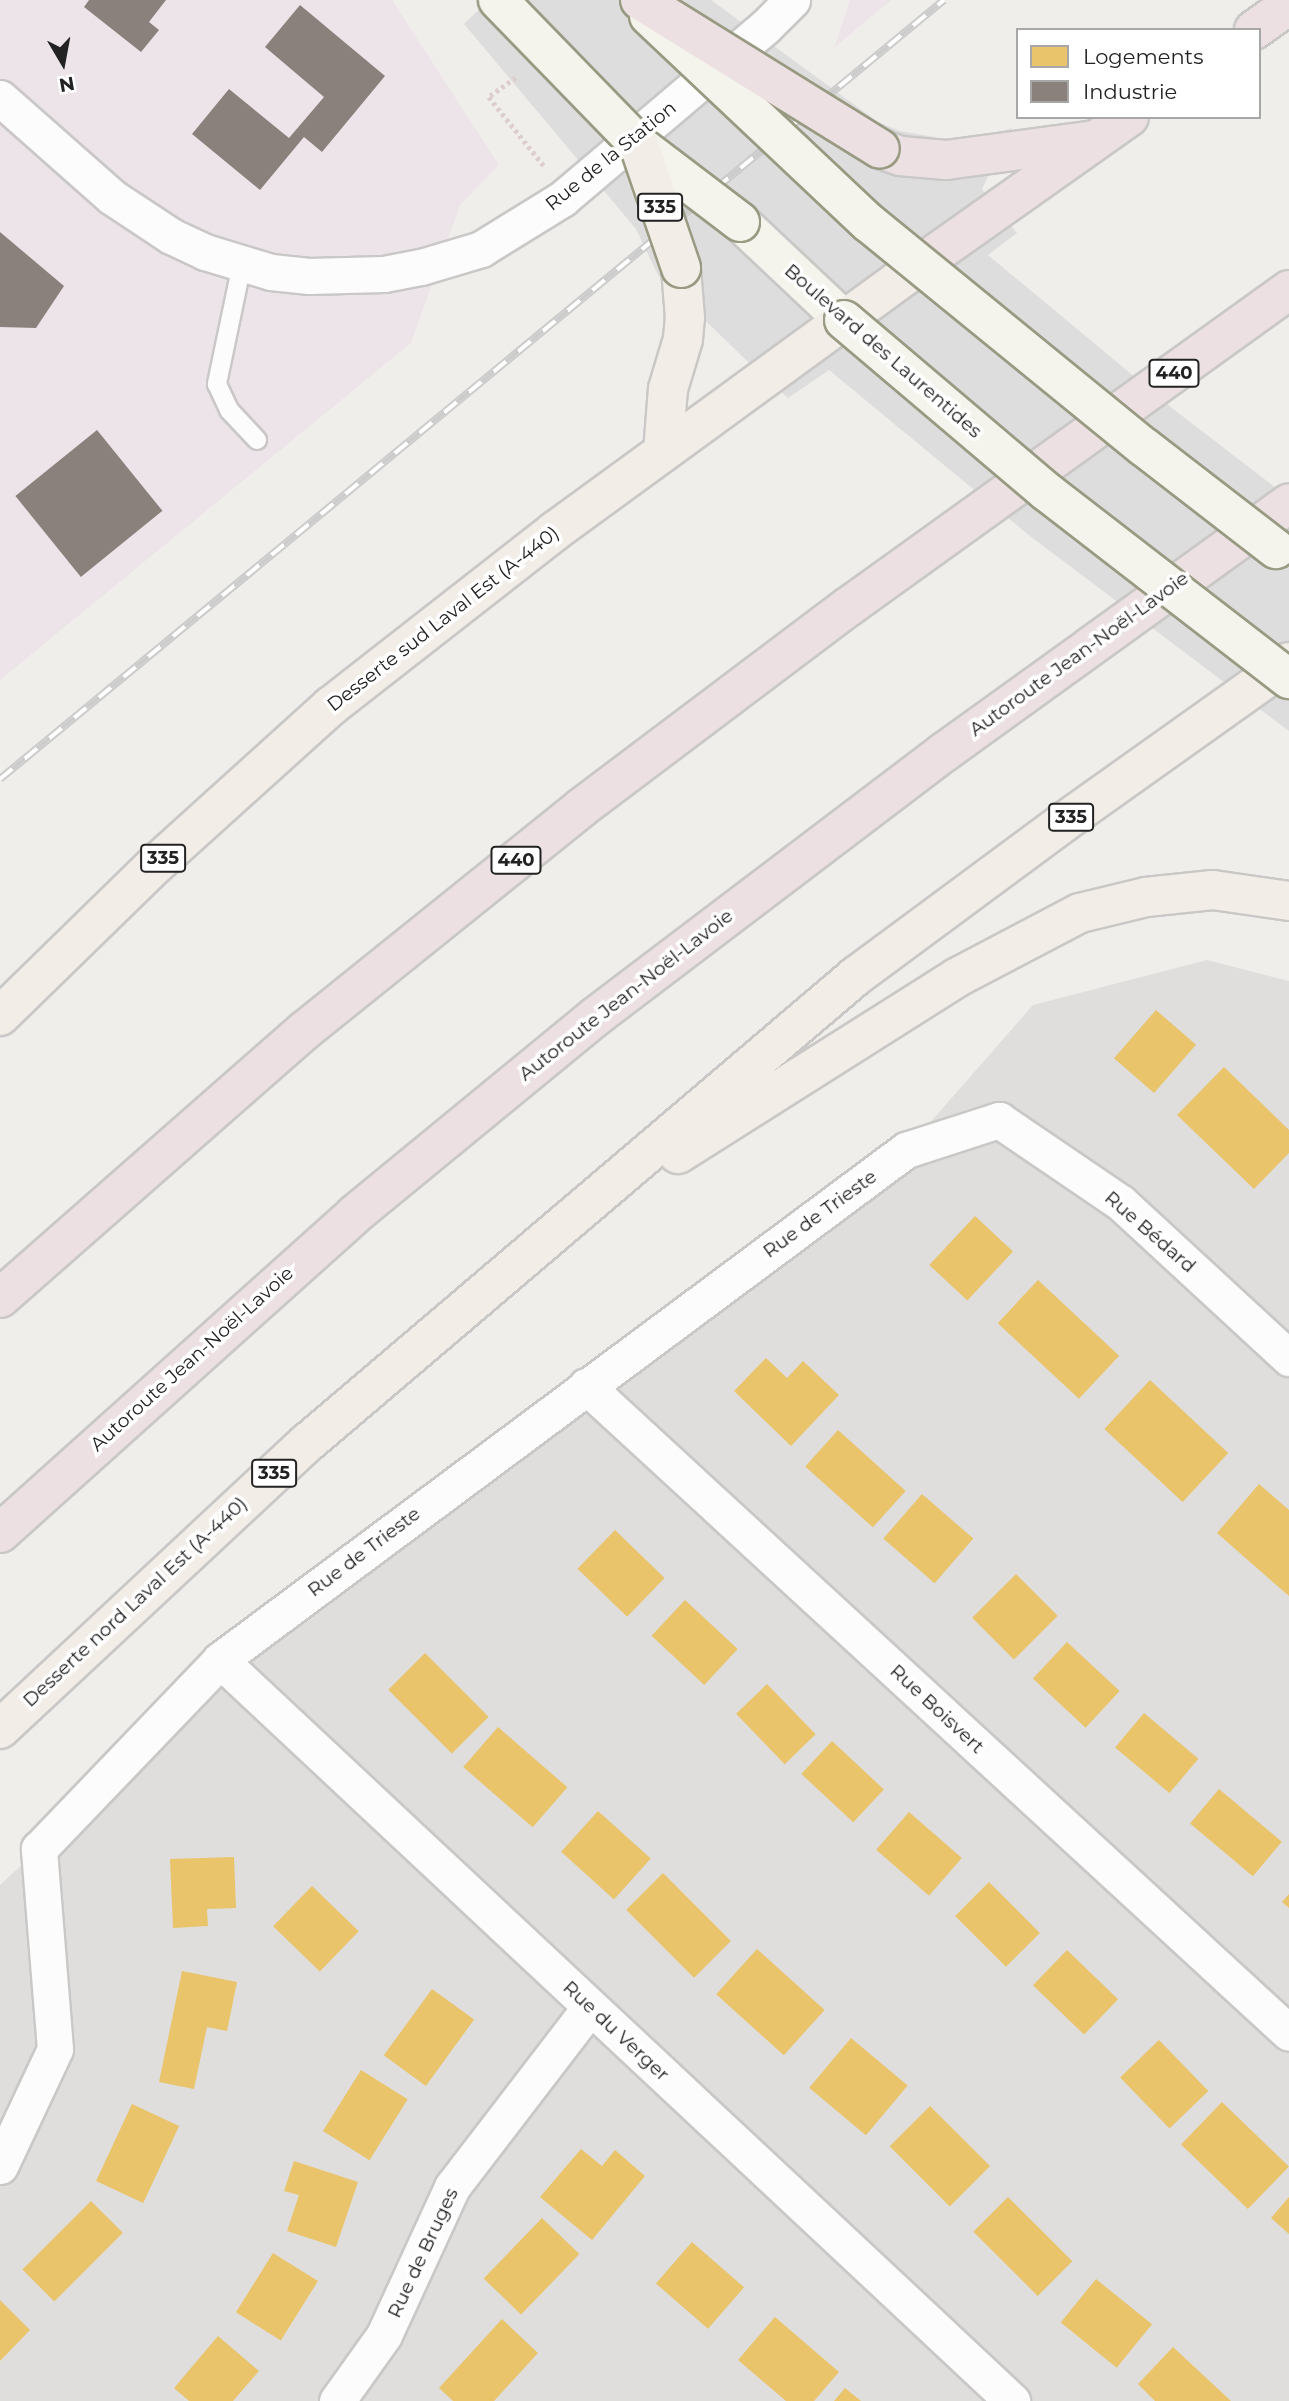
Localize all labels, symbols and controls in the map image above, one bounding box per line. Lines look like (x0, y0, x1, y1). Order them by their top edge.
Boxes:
north arrow (28, 28, 98, 98)
legend (1016, 28, 1261, 119)
text: Logements (1083, 44, 1203, 69)
text: N (57, 72, 76, 97)
text: Industrie (1083, 79, 1177, 104)
street label: Rue de la Station (541, 96, 681, 216)
road number: 335 (636, 192, 684, 222)
street label: Boulevard des Laurentides (780, 259, 986, 443)
road number: 440 (1148, 358, 1200, 388)
street label: Desserte sud Laval Est (A-440) (323, 521, 563, 717)
street label: Autoroute Jean-Noël-Lavoie (965, 567, 1193, 741)
road number: 335 (1046, 802, 1096, 832)
road number: 335 (138, 844, 188, 872)
road number: 440 (490, 846, 542, 874)
street label: Autoroute Jean-Noël-Lavoie (514, 904, 738, 1086)
street label: Rue de Trieste (759, 1165, 881, 1263)
street label: Rue Bédard (1100, 1186, 1200, 1278)
street label: Autoroute Jean-Noël-Lavoie (86, 1262, 298, 1456)
road number: 335 (250, 1458, 298, 1488)
street label: Desserte nord Laval Est (A-440) (18, 1492, 252, 1712)
street label: Rue de Trieste (303, 1502, 425, 1602)
street label: Rue Boisvert (885, 1660, 989, 1758)
street label: Rue du Verger (558, 1976, 674, 2086)
street label: Rue de Bruges (383, 2184, 463, 2322)

